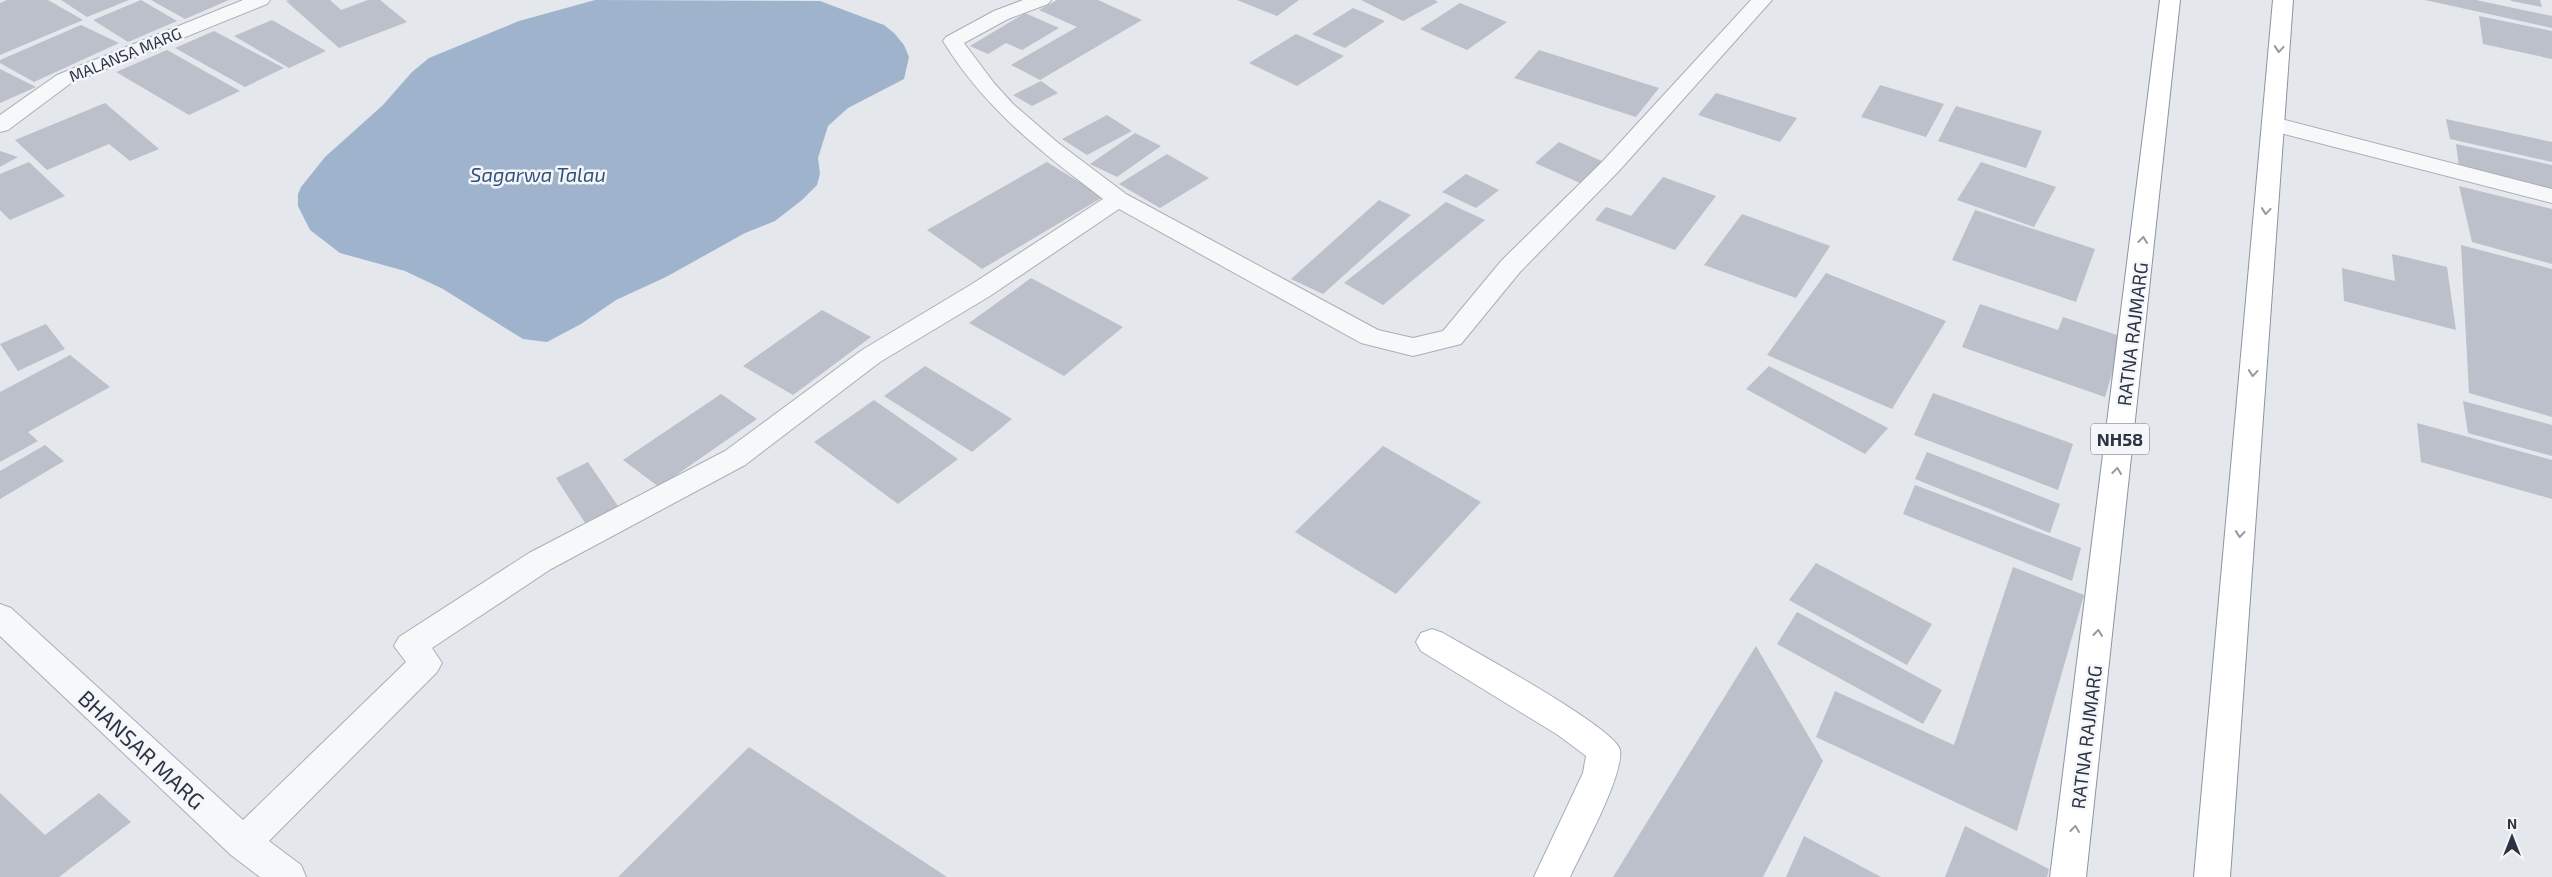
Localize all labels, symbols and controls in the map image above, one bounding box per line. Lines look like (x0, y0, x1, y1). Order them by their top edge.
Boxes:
street label: MALANSA MARG (66, 23, 184, 85)
one-way arrow (2274, 45, 2285, 53)
water label: Sagarwa Talau (470, 162, 606, 186)
one-way arrow (2261, 207, 2272, 215)
one-way arrow (2137, 236, 2148, 244)
street label: RATNA RAJMARG (2112, 261, 2152, 407)
one-way arrow (2248, 369, 2259, 377)
road number: NH58 (2091, 424, 2149, 454)
one-way arrow (2111, 467, 2122, 475)
one-way arrow (2234, 531, 2245, 539)
one-way arrow (2092, 628, 2103, 636)
street label: RATNA RAJMARG (2066, 664, 2106, 810)
street label: BHANSAR MARG (74, 684, 210, 814)
north arrow (2487, 812, 2537, 862)
text: N (2507, 815, 2517, 832)
one-way arrow (2069, 824, 2080, 832)

